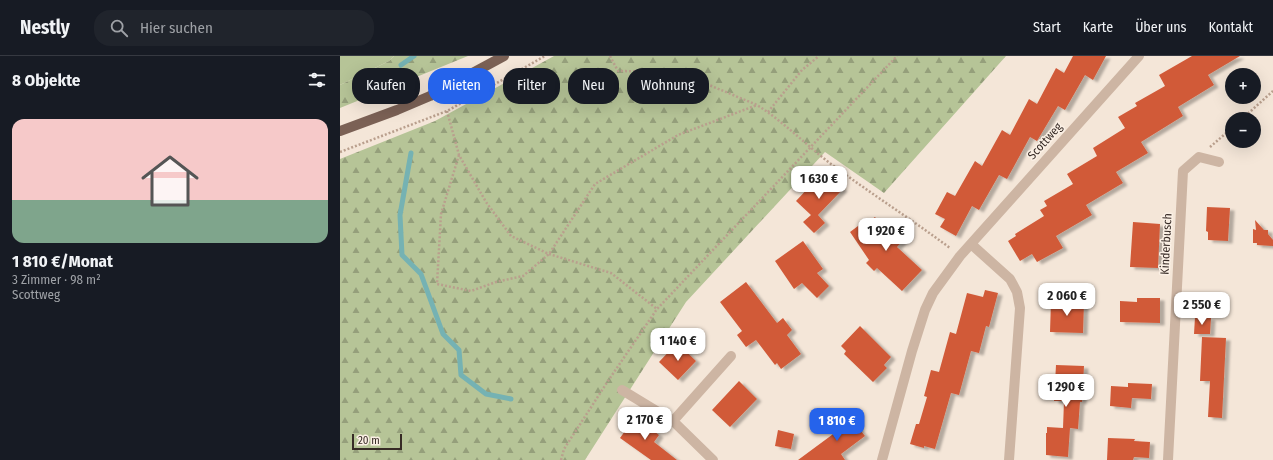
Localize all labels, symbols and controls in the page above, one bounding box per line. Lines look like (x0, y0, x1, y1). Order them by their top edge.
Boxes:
search box (94, 10, 374, 46)
text: Nestly (20, 16, 70, 39)
icon: search (108, 17, 130, 39)
text: Hier suchen (140, 19, 213, 37)
text: Start (1033, 19, 1061, 36)
text: Karte (1083, 19, 1113, 36)
text: Über uns (1135, 19, 1187, 36)
text: Kontakt (1209, 19, 1253, 36)
chip: Kaufen (352, 68, 420, 104)
chip: Mieten (428, 68, 495, 104)
chip: Filter (503, 68, 560, 104)
chip: Neu (568, 68, 619, 104)
chip: Wohnung (627, 68, 709, 104)
map controls (1225, 68, 1261, 148)
button: + (1225, 68, 1261, 104)
icon: filters (306, 69, 328, 91)
text: 8 Objekte (12, 70, 80, 91)
button: − (1225, 112, 1261, 148)
street label: Scottweg (1025, 120, 1065, 162)
icon: home (134, 145, 206, 217)
pin: 1 630 € (782, 166, 856, 200)
text: 1 630 € (800, 171, 838, 186)
street label: Kinderbusch (1157, 213, 1175, 275)
pin: 1 920 € (849, 218, 923, 252)
text: 1 920 € (867, 223, 905, 238)
text: 1 810 €/Monat (12, 251, 113, 272)
text: 3 Zimmer · 98 m² (12, 272, 101, 287)
pin: 2 060 € (1030, 283, 1104, 317)
text: Scottweg (12, 287, 60, 302)
text: 2 060 € (1047, 288, 1087, 303)
pin: 2 550 € (1165, 292, 1239, 326)
text: 2 550 € (1183, 297, 1221, 312)
pin: 1 140 € (641, 328, 715, 362)
text: 1 140 € (659, 333, 697, 348)
pin: 1 290 € (1029, 374, 1103, 408)
text: 1 290 € (1047, 379, 1085, 394)
pin: 2 170 € (608, 407, 682, 441)
pin: 1 810 € (800, 408, 874, 442)
text: 2 170 € (627, 412, 663, 427)
text: 1 810 € (818, 413, 856, 428)
scale bar (352, 432, 402, 451)
text: 20 m (358, 434, 380, 447)

